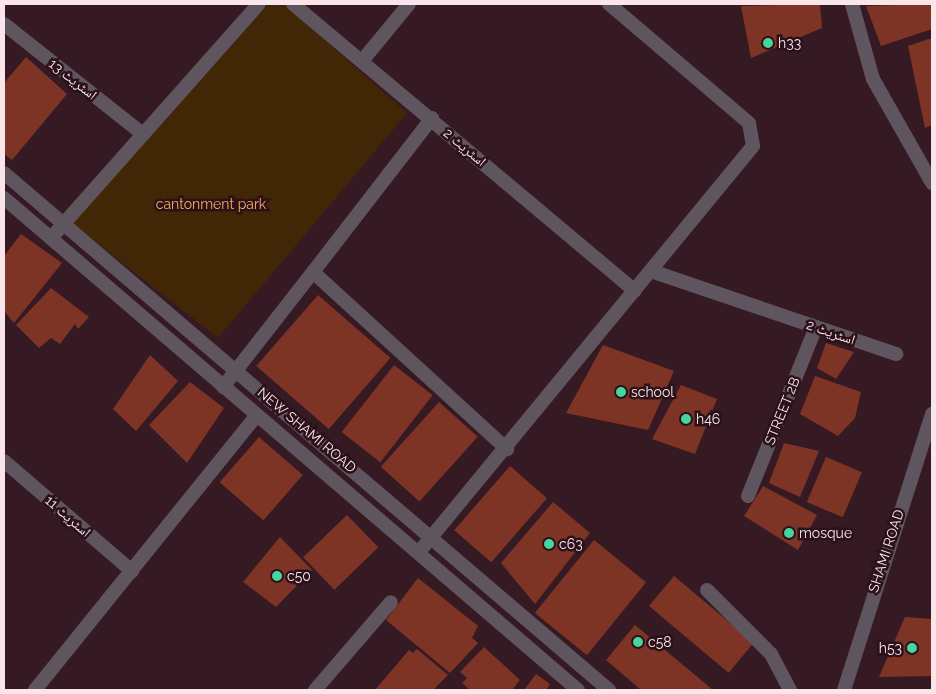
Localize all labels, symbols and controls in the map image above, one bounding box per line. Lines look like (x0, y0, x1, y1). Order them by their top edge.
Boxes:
place label: h33 (778, 35, 801, 51)
marker: h33 (762, 37, 774, 49)
street label: اسٹریٹ 13 (46, 55, 100, 103)
street label: اسٹریٹ 2 (440, 124, 490, 170)
park label: cantonment park (156, 196, 266, 212)
street label: اسٹریٹ 2 (804, 316, 858, 348)
street label: STREET 2B (761, 375, 803, 447)
street label: NEW SHAMI ROAD (254, 384, 360, 476)
place label: school (631, 384, 674, 400)
marker: school (615, 386, 627, 398)
place label: h46 (696, 411, 720, 427)
marker: h46 (680, 413, 692, 425)
street label: اسٹریٹ 11 (42, 492, 94, 540)
street label: SHAMI ROAD (865, 507, 907, 595)
place label: mosque (799, 525, 852, 541)
marker: mosque (783, 527, 795, 539)
place label: c63 (559, 536, 583, 552)
marker: c63 (543, 538, 555, 550)
place label: c50 (287, 568, 311, 584)
marker: c50 (271, 570, 283, 582)
place label: c58 (648, 634, 672, 650)
marker: c58 (632, 636, 644, 648)
place label: h53 (879, 640, 902, 656)
marker: h53 (906, 642, 918, 654)

